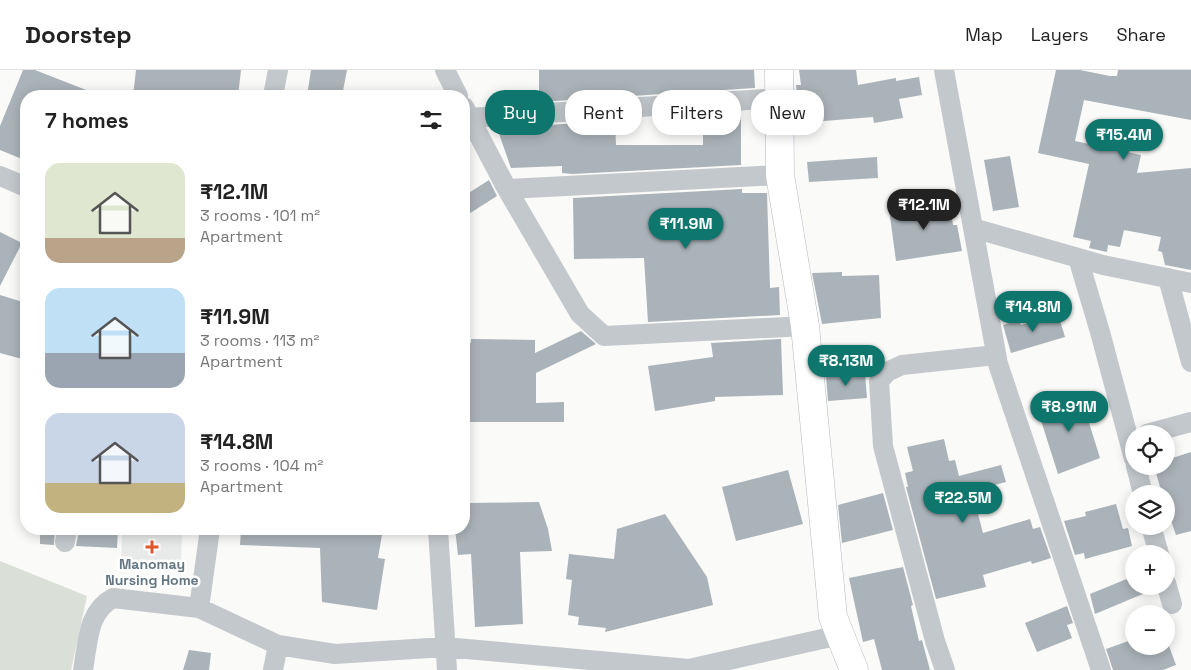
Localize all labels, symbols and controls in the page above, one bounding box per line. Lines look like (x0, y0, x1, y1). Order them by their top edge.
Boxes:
text: Doorstep (25, 19, 132, 50)
text: Map (965, 23, 1003, 46)
text: Layers (1031, 23, 1088, 46)
text: Share (1116, 23, 1166, 46)
chip: Buy (485, 90, 555, 135)
chip: Rent (565, 90, 642, 135)
chip: Filters (652, 90, 741, 135)
chip: New (751, 90, 824, 135)
icon: filters (417, 106, 445, 134)
text: 7 homes (45, 107, 129, 134)
pin: ₹15.4M (1083, 118, 1165, 161)
text: ₹15.4M (1096, 124, 1152, 145)
text: ₹12.1M (200, 178, 268, 205)
icon: home (85, 183, 145, 243)
pin: ₹12.1M (883, 189, 965, 231)
text: ₹12.1M (898, 194, 950, 215)
text: 3 rooms · 101 m² (200, 205, 320, 226)
pin: ₹11.9M (645, 208, 727, 250)
text: ₹11.9M (659, 213, 713, 234)
text: Apartment (200, 226, 283, 247)
pin: ₹14.8M (992, 290, 1074, 333)
text: ₹14.8M (1005, 296, 1061, 317)
text: ₹11.9M (200, 303, 270, 330)
icon: home (85, 308, 145, 368)
text: 3 rooms · 113 m² (200, 330, 319, 351)
pin: ₹8.13M (805, 344, 887, 387)
text: ₹8.13M (819, 350, 873, 371)
text: Apartment (200, 351, 283, 372)
pin: ₹8.91M (1028, 390, 1110, 433)
text: ₹8.91M (1041, 396, 1097, 417)
map controls (1125, 425, 1175, 655)
button: locate (1125, 425, 1175, 475)
text: ₹14.8M (200, 428, 273, 455)
icon: home (85, 433, 145, 493)
text: 3 rooms · 104 m² (200, 455, 323, 476)
text: Apartment (200, 476, 283, 497)
pin: ₹22.5M (922, 482, 1004, 524)
button: layers (1125, 485, 1175, 535)
text: ₹22.5M (934, 487, 992, 508)
marker: Manomay Nursing Home (145, 540, 159, 554)
button: + (1125, 545, 1175, 595)
place label: Manomay Nursing Home (105, 555, 199, 589)
button: − (1125, 605, 1175, 655)

